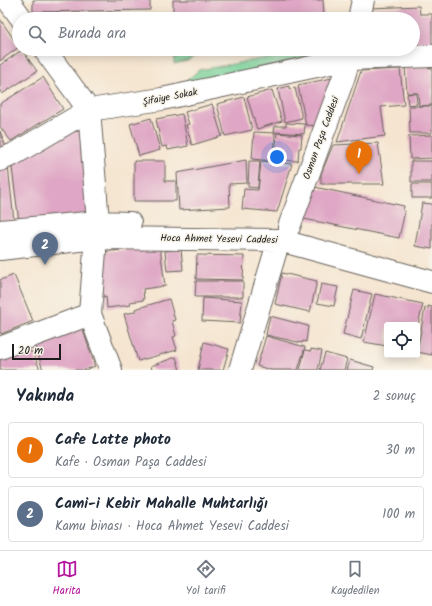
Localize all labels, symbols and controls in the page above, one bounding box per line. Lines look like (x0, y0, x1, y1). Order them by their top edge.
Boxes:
search box (12, 12, 420, 56)
text: Burada ara (58, 22, 126, 46)
icon: search (26, 23, 48, 45)
street label: Şifaiye Sokak (141, 84, 199, 110)
street label: Osman Paşa Caddesi (299, 94, 344, 182)
pin: 1 (346, 141, 372, 174)
your location (267, 147, 287, 167)
street label: Hoca Ahmet Yesevi Caddesi (160, 230, 279, 248)
pin: 2 (32, 232, 58, 265)
map controls (384, 322, 420, 358)
button: locate (384, 322, 420, 358)
scale bar (12, 342, 61, 361)
text: 20 m (18, 342, 43, 360)
text: Yakında (16, 383, 74, 410)
text: 2 sonuç (373, 386, 416, 407)
text: Cafe Latte photo (55, 428, 171, 452)
text: 1 (28, 440, 32, 461)
text: 30 m (386, 440, 415, 461)
text: Kafe · Osman Paşa Caddesi (55, 452, 206, 473)
text: Cami-i Kebir Mahalle Muhtarlığı (55, 492, 268, 516)
text: 2 (26, 504, 34, 525)
text: 100 m (382, 504, 415, 525)
text: Kamu binası · Hoca Ahmet Yesevi Caddesi (55, 516, 289, 537)
tab: Harita (53, 558, 81, 600)
tab: Yol tarifi (186, 558, 226, 600)
tab: Kaydedilen (331, 558, 380, 600)

